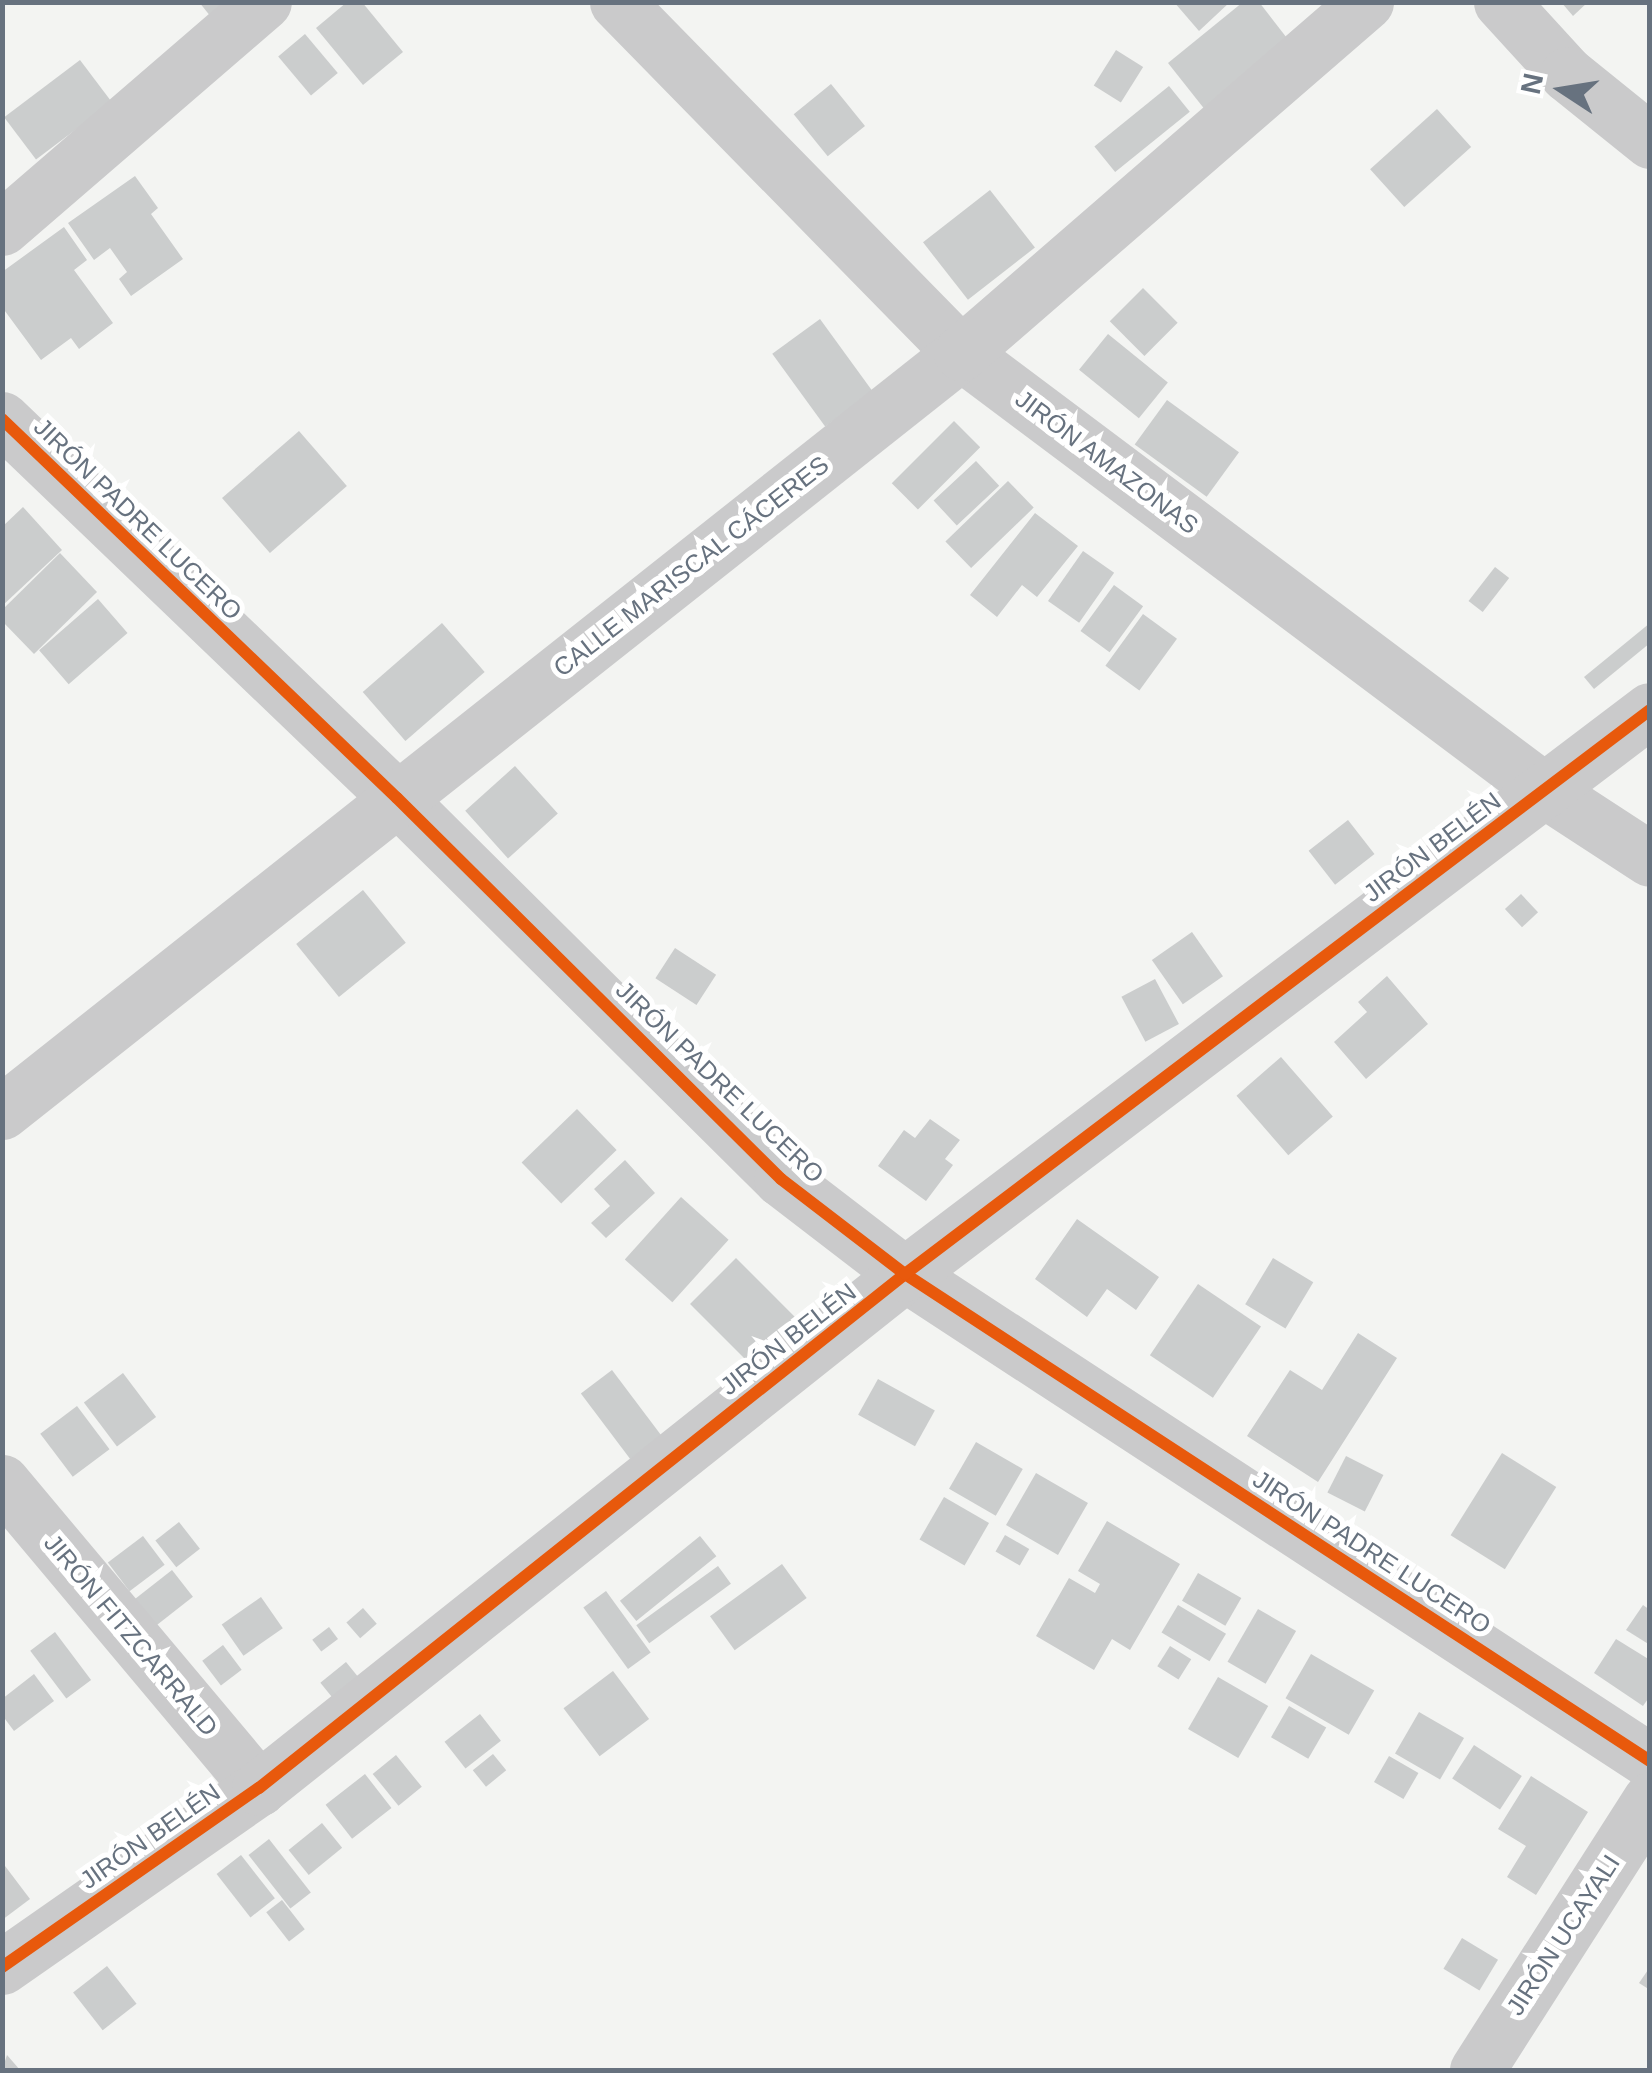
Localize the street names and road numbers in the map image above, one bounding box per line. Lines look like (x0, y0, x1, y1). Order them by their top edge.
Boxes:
street label: JIRÓN AMAZONAS (1009, 383, 1205, 541)
street label: JIRÓN PADRE LUCERO (28, 412, 248, 626)
street label: CALLE MARISCAL CÁCERES (547, 449, 835, 683)
street label: JIRÓN BELÉN (1358, 786, 1506, 908)
street label: JIRÓN PADRE LUCERO (610, 975, 830, 1189)
street label: JIRÓN BELÉN (714, 1277, 862, 1401)
street label: JIRÓN PADRE LUCERO (1248, 1464, 1496, 1640)
street label: JIRÓN FITZCARRALD (38, 1528, 224, 1742)
street label: JIRÓN BELÉN (74, 1777, 226, 1895)
street label: JIRÓN UCAYALI (1500, 1849, 1626, 2021)

